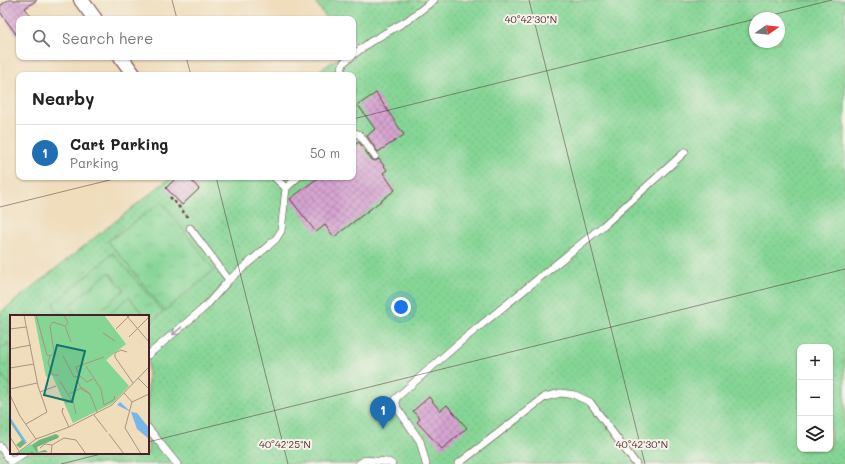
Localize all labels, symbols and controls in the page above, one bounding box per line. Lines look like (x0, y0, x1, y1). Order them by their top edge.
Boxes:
text: 40°42'30"N (505, 12, 557, 26)
north arrow (749, 12, 785, 48)
search box (16, 16, 356, 60)
icon: search (30, 27, 52, 49)
text: Search here (62, 28, 153, 48)
text: Nearby (32, 87, 94, 109)
text: Cart Parking (70, 134, 168, 154)
text: 1 (42, 144, 48, 161)
text: 50 m (310, 144, 340, 161)
text: Parking (70, 154, 118, 171)
your location (391, 297, 411, 317)
inset map (10, 315, 149, 454)
one-way arrow (171, 327, 182, 336)
map controls (797, 344, 833, 452)
button: + (797, 344, 833, 380)
button: − (797, 380, 833, 416)
pin: 1 (370, 396, 396, 429)
button: layers (797, 416, 833, 452)
text: 40°42'25"N (259, 437, 311, 451)
text: 40°42'30"N (616, 437, 668, 451)

